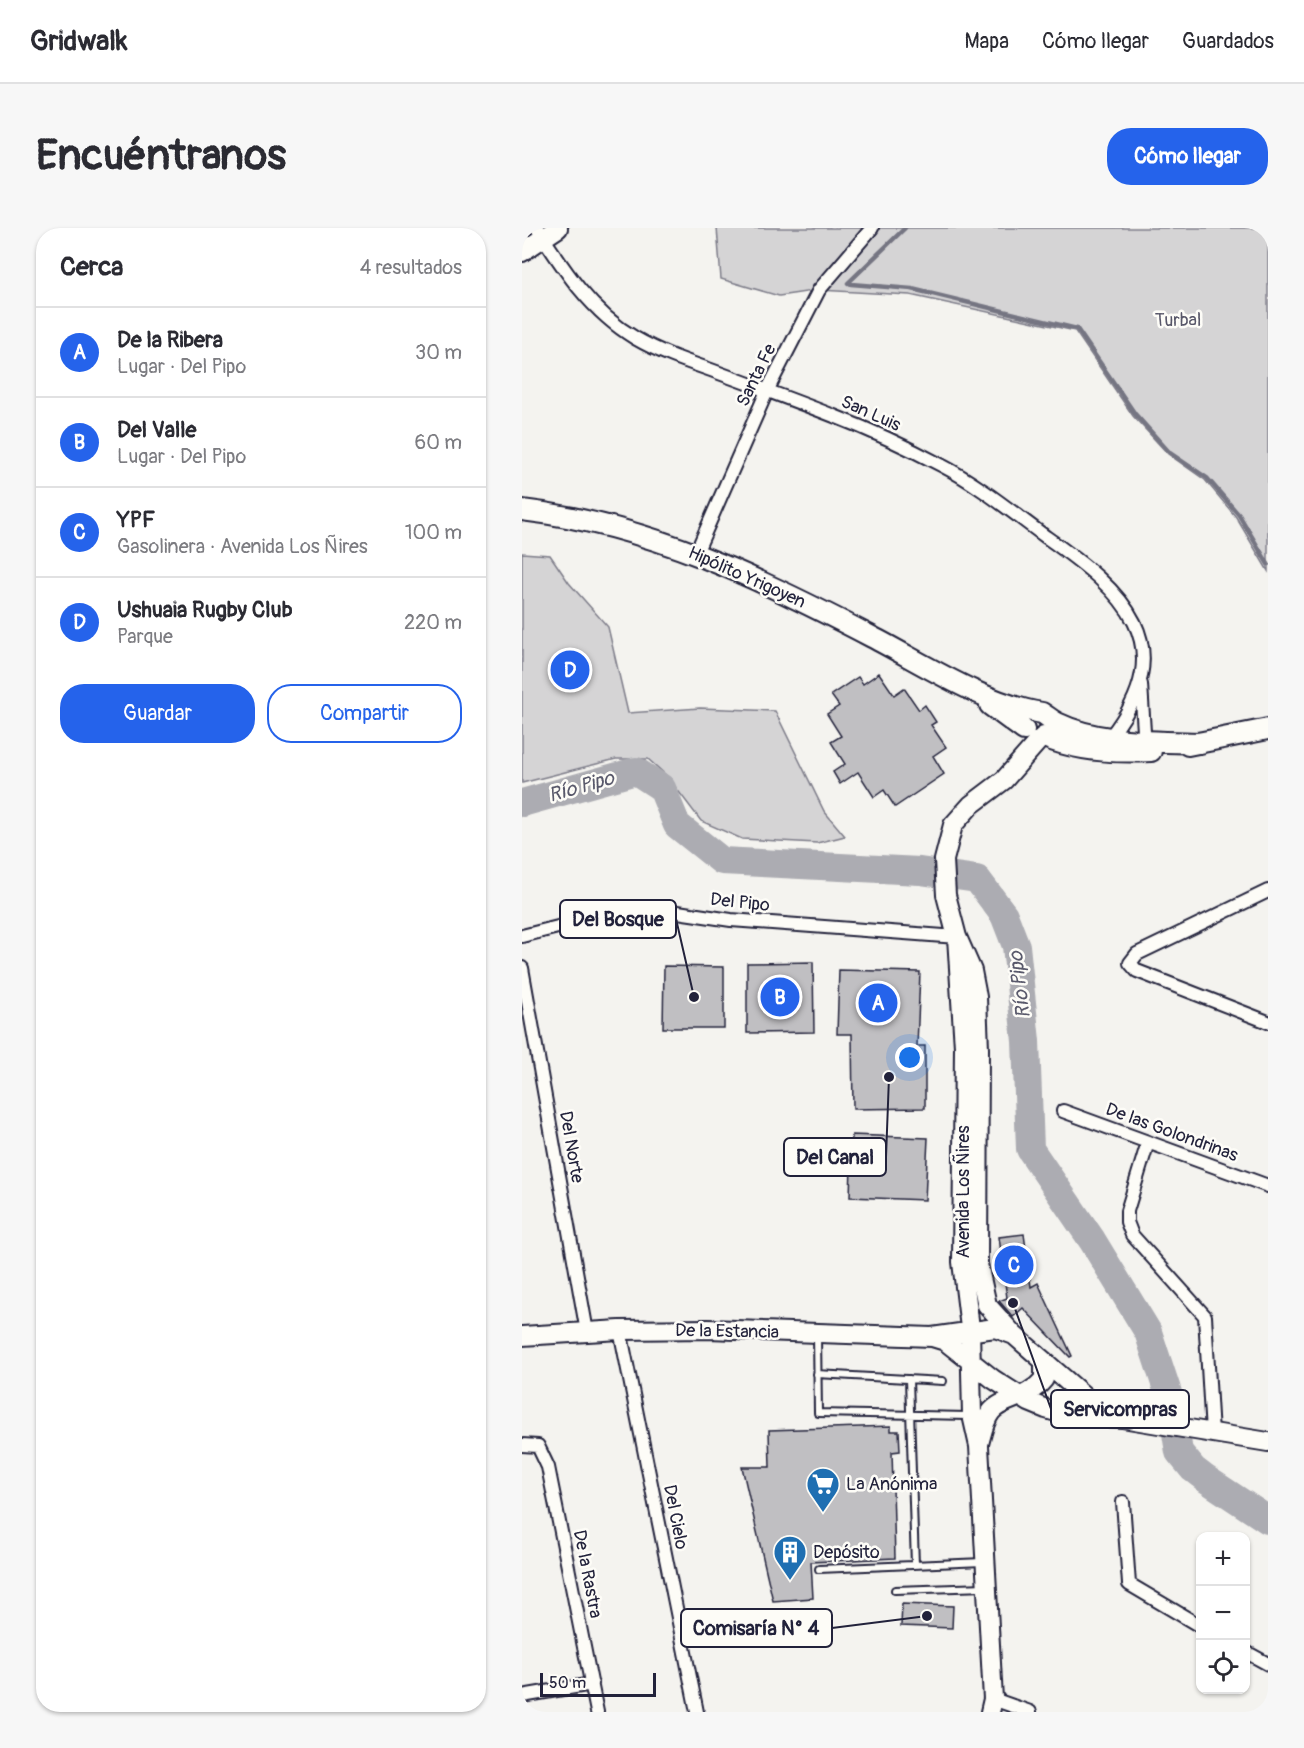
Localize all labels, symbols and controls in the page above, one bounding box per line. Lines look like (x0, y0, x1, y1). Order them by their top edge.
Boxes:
text: Gridwalk (30, 24, 128, 59)
text: Mapa (964, 28, 1009, 55)
text: Cómo llegar (1042, 28, 1149, 55)
text: Guardados (1182, 28, 1274, 55)
button: Cómo llegar (1107, 128, 1268, 185)
text: Encuéntranos (36, 130, 286, 182)
text: Cerca (60, 251, 123, 283)
text: 4 resultados (360, 255, 462, 280)
park label: Turbal (1155, 309, 1201, 332)
text: De la Ribera (117, 326, 223, 354)
text: A (73, 340, 86, 365)
text: 30 m (415, 340, 462, 365)
street label: Santa Fe (731, 340, 782, 410)
text: Lugar · Del Pipo (117, 354, 246, 379)
street label: San Luis (837, 390, 904, 437)
text: Del Valle (117, 416, 196, 444)
text: B (74, 430, 85, 455)
text: 60 m (415, 430, 462, 455)
text: Lugar · Del Pipo (117, 444, 246, 469)
text: YPF (117, 506, 155, 534)
text: C (73, 520, 86, 545)
text: 100 m (405, 520, 462, 545)
text: Gasolinera · Avenida Los Ñires (117, 534, 368, 559)
street label: Hipólito Yrigoyen (684, 541, 809, 614)
text: Ushuaia Rugby Club (117, 596, 292, 624)
text: D (73, 610, 86, 635)
text: 220 m (404, 610, 462, 635)
text: Parque (117, 624, 173, 649)
pin: D (550, 648, 590, 692)
button: Guardar (60, 684, 255, 743)
button: Compartir (267, 684, 462, 743)
water label: Río Pipo (545, 765, 618, 808)
street label: Del Pipo (709, 888, 771, 917)
callout: Del Bosque (560, 900, 676, 938)
text: Del Bosque (572, 907, 665, 932)
water label: Río Pipo (1003, 949, 1036, 1020)
pin: B (760, 974, 800, 1020)
pin: A (858, 980, 898, 1026)
your location (895, 1043, 924, 1072)
street label: De las Golondrinas (1103, 1098, 1241, 1167)
street label: Del Norte (554, 1109, 589, 1185)
street label: Avenida Los Ñires (952, 1126, 975, 1258)
callout: Del Canal (784, 1138, 886, 1176)
text: Del Canal (796, 1145, 874, 1170)
pin: C (994, 1242, 1034, 1288)
street label: De la Estancia (675, 1319, 779, 1344)
callout: Servicompras (1051, 1390, 1189, 1428)
text: Servicompras (1063, 1397, 1177, 1422)
supermarket icon: La Anónima (805, 1466, 841, 1513)
place label: La Anónima (846, 1473, 937, 1496)
street label: Del Cielo (658, 1483, 693, 1552)
street label: De la Rastra (568, 1528, 607, 1620)
map controls (1196, 1532, 1250, 1694)
button: + (1196, 1532, 1250, 1586)
building icon: Depósito (772, 1534, 808, 1581)
place label: Depósito (813, 1541, 880, 1564)
button: − (1196, 1586, 1250, 1640)
callout: Comisaría N° 4 (681, 1609, 832, 1647)
text: Comisaría N° 4 (693, 1616, 820, 1641)
button: locate (1196, 1640, 1250, 1694)
scale bar (540, 1670, 656, 1698)
text: 50 m (549, 1673, 586, 1693)

